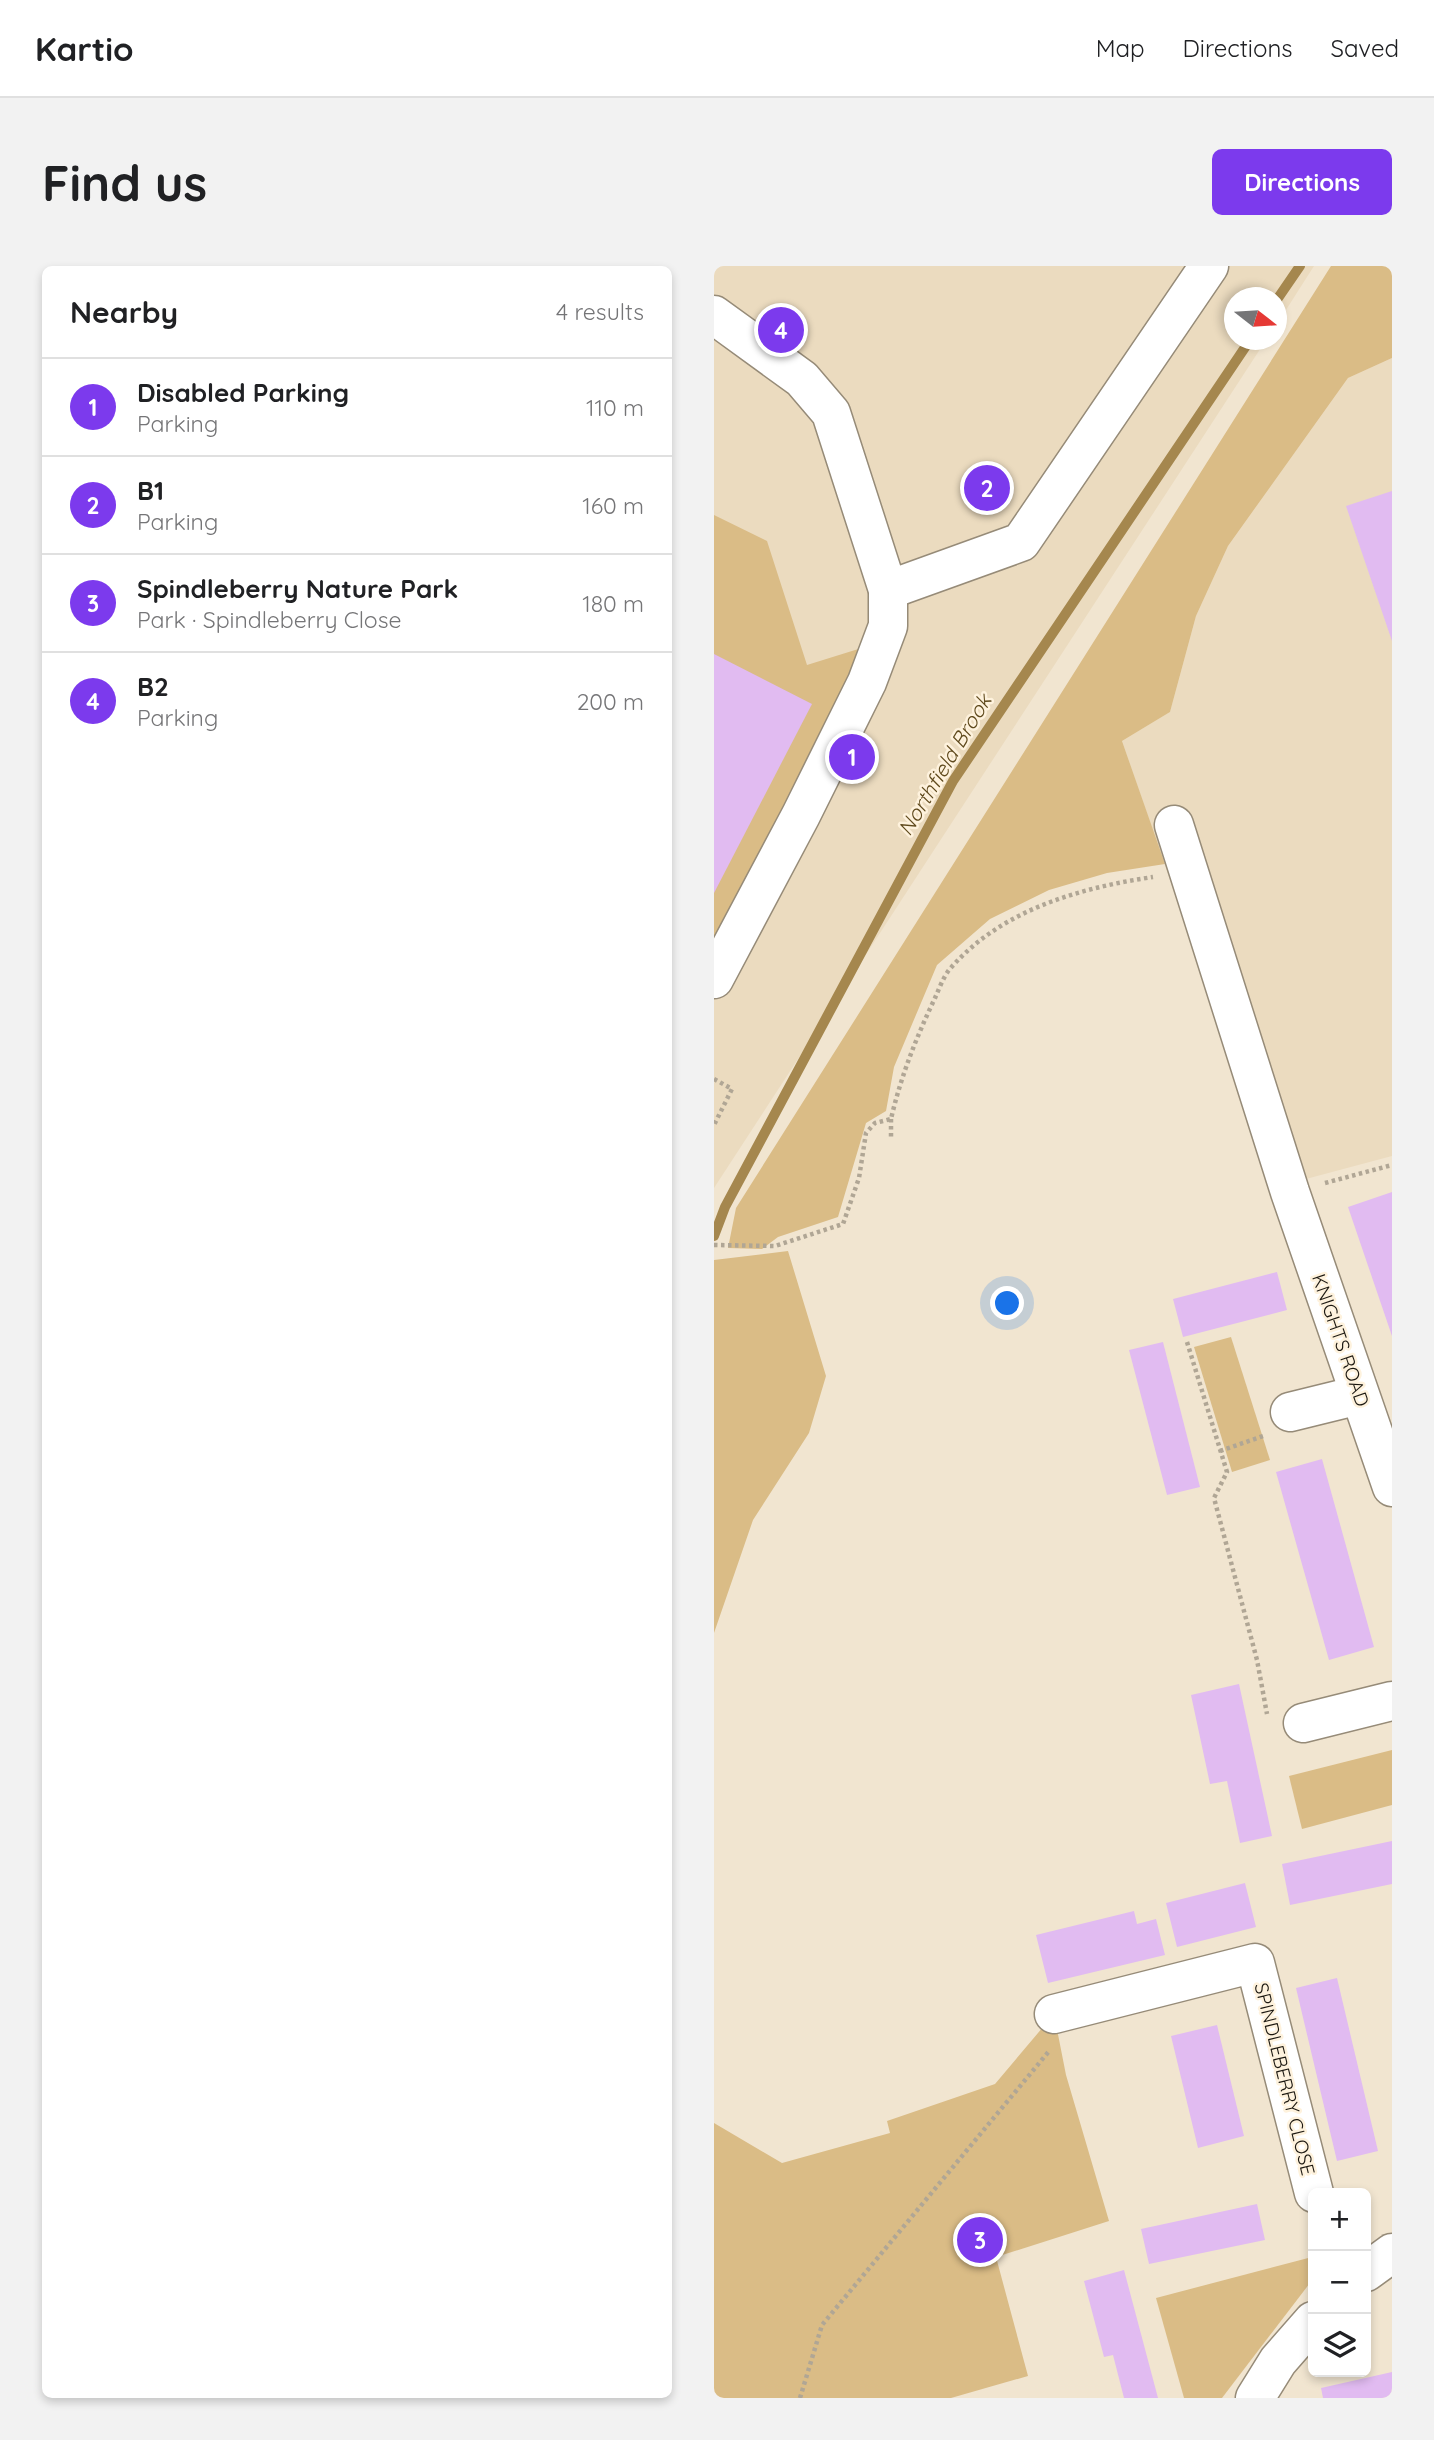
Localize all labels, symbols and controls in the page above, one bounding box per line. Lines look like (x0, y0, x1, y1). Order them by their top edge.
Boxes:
text: Kartio (35, 28, 134, 69)
text: Map (1096, 33, 1145, 63)
text: Directions (1183, 33, 1293, 63)
text: Saved (1331, 33, 1399, 63)
button: Directions (1212, 149, 1392, 215)
text: Find us (42, 152, 207, 213)
north arrow (1224, 287, 1287, 350)
text: Nearby (70, 293, 178, 331)
text: 4 results (556, 297, 644, 326)
pin: 4 (758, 304, 804, 356)
text: Disabled Parking (137, 376, 349, 409)
text: 1 (89, 393, 97, 422)
text: 110 m (586, 393, 644, 422)
text: Parking (137, 409, 218, 438)
pin: 2 (964, 462, 1010, 514)
text: B1 (137, 474, 164, 507)
text: 2 (86, 491, 100, 520)
text: 160 m (582, 491, 644, 520)
text: Parking (137, 507, 218, 536)
text: Spindleberry Nature Park (137, 572, 458, 605)
text: 3 (87, 589, 99, 618)
text: 180 m (582, 589, 644, 618)
text: Park · Spindleberry Close (137, 605, 402, 634)
text: B2 (137, 670, 169, 703)
text: 4 (86, 687, 100, 716)
text: 200 m (577, 687, 644, 716)
water label: Northfield Brook (892, 688, 997, 840)
text: Parking (137, 703, 218, 732)
pin: 1 (829, 731, 875, 783)
street label: KNIGHTS ROAD (1307, 1271, 1375, 1409)
your location (990, 1286, 1024, 1320)
street label: SPINDLEBERRY CLOSE (1249, 1980, 1321, 2178)
map controls (1308, 2188, 1371, 2377)
button: + (1308, 2188, 1371, 2251)
pin: 3 (957, 2214, 1003, 2266)
button: − (1308, 2251, 1371, 2314)
button: layers (1308, 2314, 1371, 2377)

